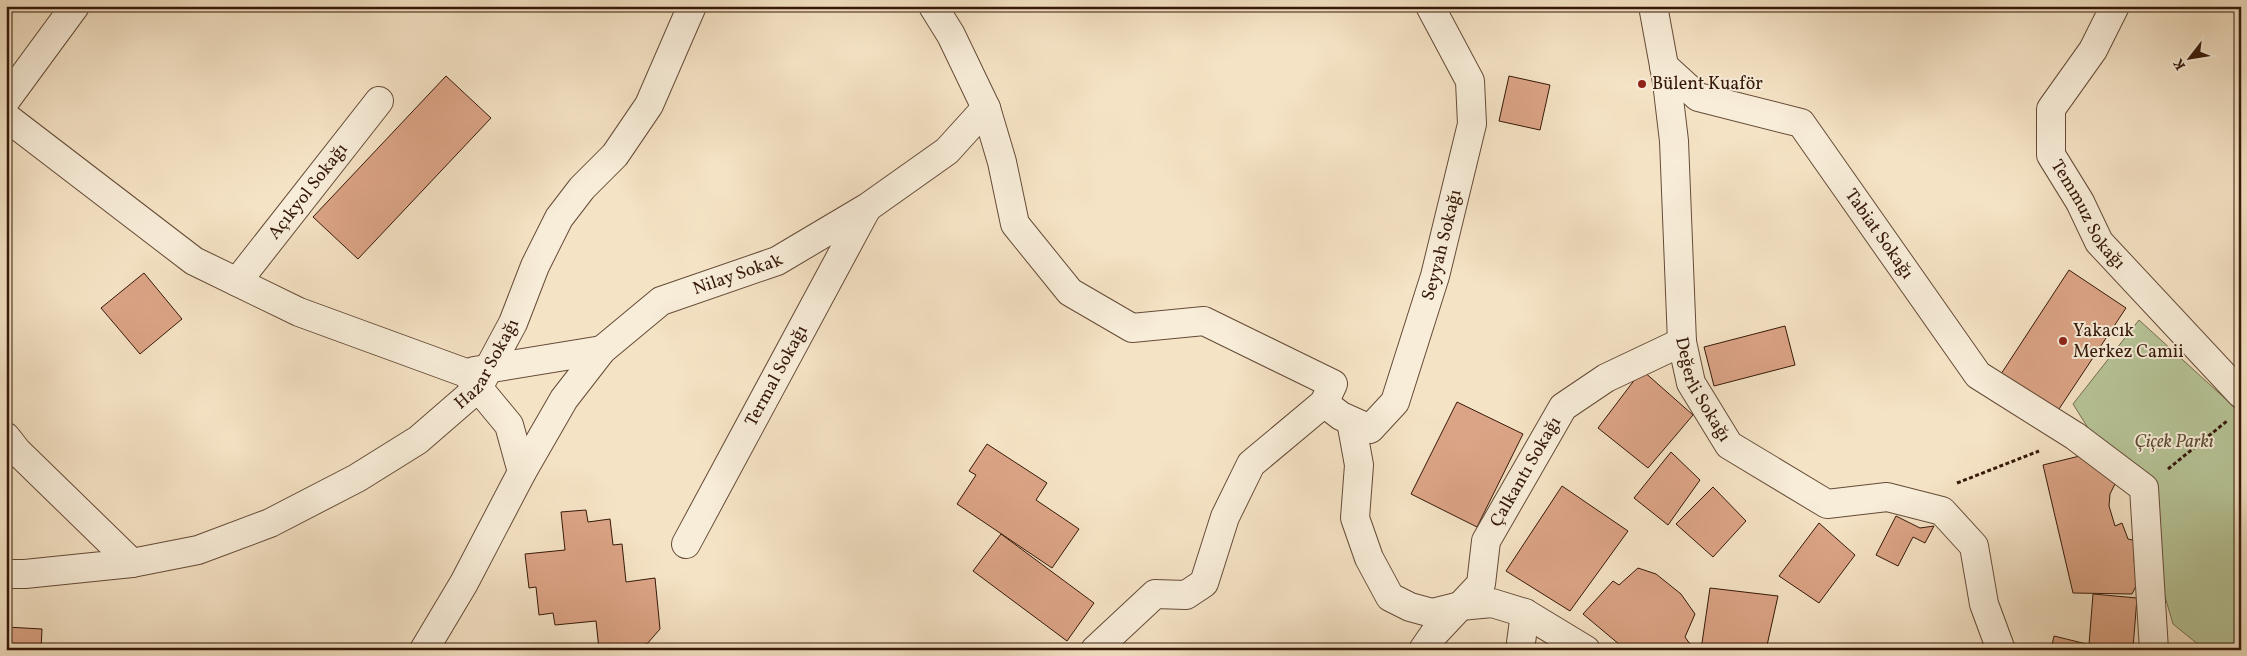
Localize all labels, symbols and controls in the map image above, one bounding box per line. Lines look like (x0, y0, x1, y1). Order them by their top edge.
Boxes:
north arrow (2164, 32, 2214, 82)
text: K (2169, 55, 2191, 73)
place label: Bülent Kuaför (1652, 72, 1763, 97)
marker: Bülent Kuaför (1636, 78, 1648, 90)
street label: Açıkyol Sokağı (262, 138, 354, 245)
street label: Temmuz Sokağı (2044, 155, 2131, 275)
street label: Tabiat Sokağı (1839, 184, 1919, 284)
street label: Seyyah Sokağı (1415, 187, 1468, 304)
street label: Nilay Sokak (689, 248, 788, 302)
street label: Hazar Sokağı (449, 316, 526, 416)
place label: Yakacık Merkez Camii (2073, 319, 2184, 365)
street label: Termal Sokağı (739, 321, 814, 431)
street label: Değerli Sokağı (1669, 335, 1737, 447)
marker: Yakacık Merkez Camii (2057, 335, 2069, 347)
street label: Çalkantı Sokağı (1484, 412, 1567, 532)
park label: Çiçek Parkı (2135, 430, 2213, 455)

